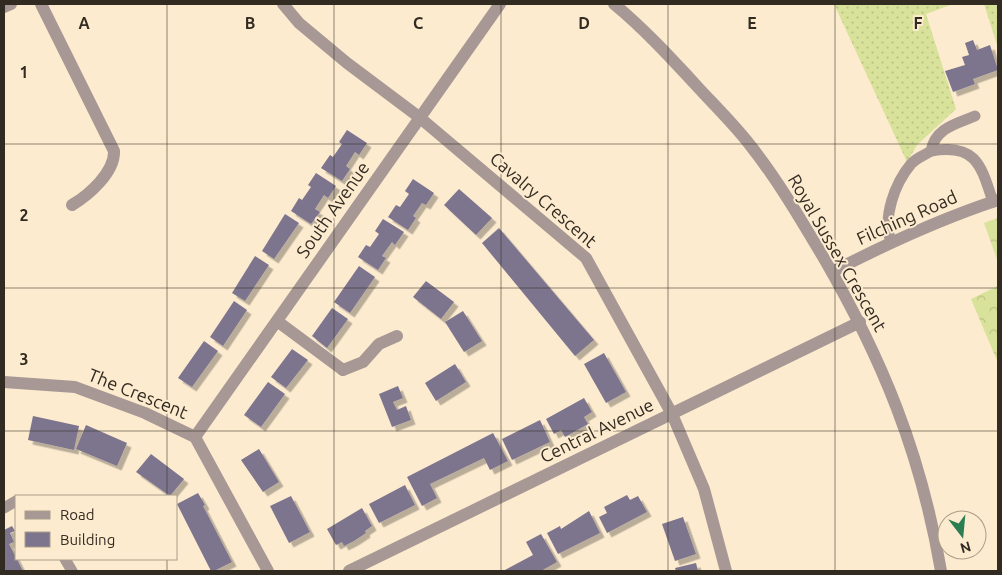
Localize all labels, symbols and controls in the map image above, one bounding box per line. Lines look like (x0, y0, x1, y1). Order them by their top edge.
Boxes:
text: A (78, 14, 90, 32)
text: B (245, 14, 255, 32)
text: C (413, 14, 423, 32)
text: D (578, 14, 590, 32)
text: E (747, 14, 757, 32)
text: F (914, 14, 923, 32)
text: 1 (19, 63, 29, 81)
street label: Cavalry Crescent (486, 148, 601, 251)
street label: South Avenue (292, 158, 373, 261)
street label: Royal Sussex Crescent (785, 170, 891, 335)
street label: Filching Road (853, 186, 960, 248)
text: 2 (19, 206, 29, 224)
text: 3 (19, 350, 29, 368)
street label: The Crescent (86, 364, 191, 422)
street label: Central Avenue (537, 394, 657, 466)
legend (15, 495, 178, 560)
text: Road (60, 506, 95, 523)
north arrow (937, 510, 987, 560)
text: Building (60, 531, 115, 548)
text: N (958, 538, 973, 557)

